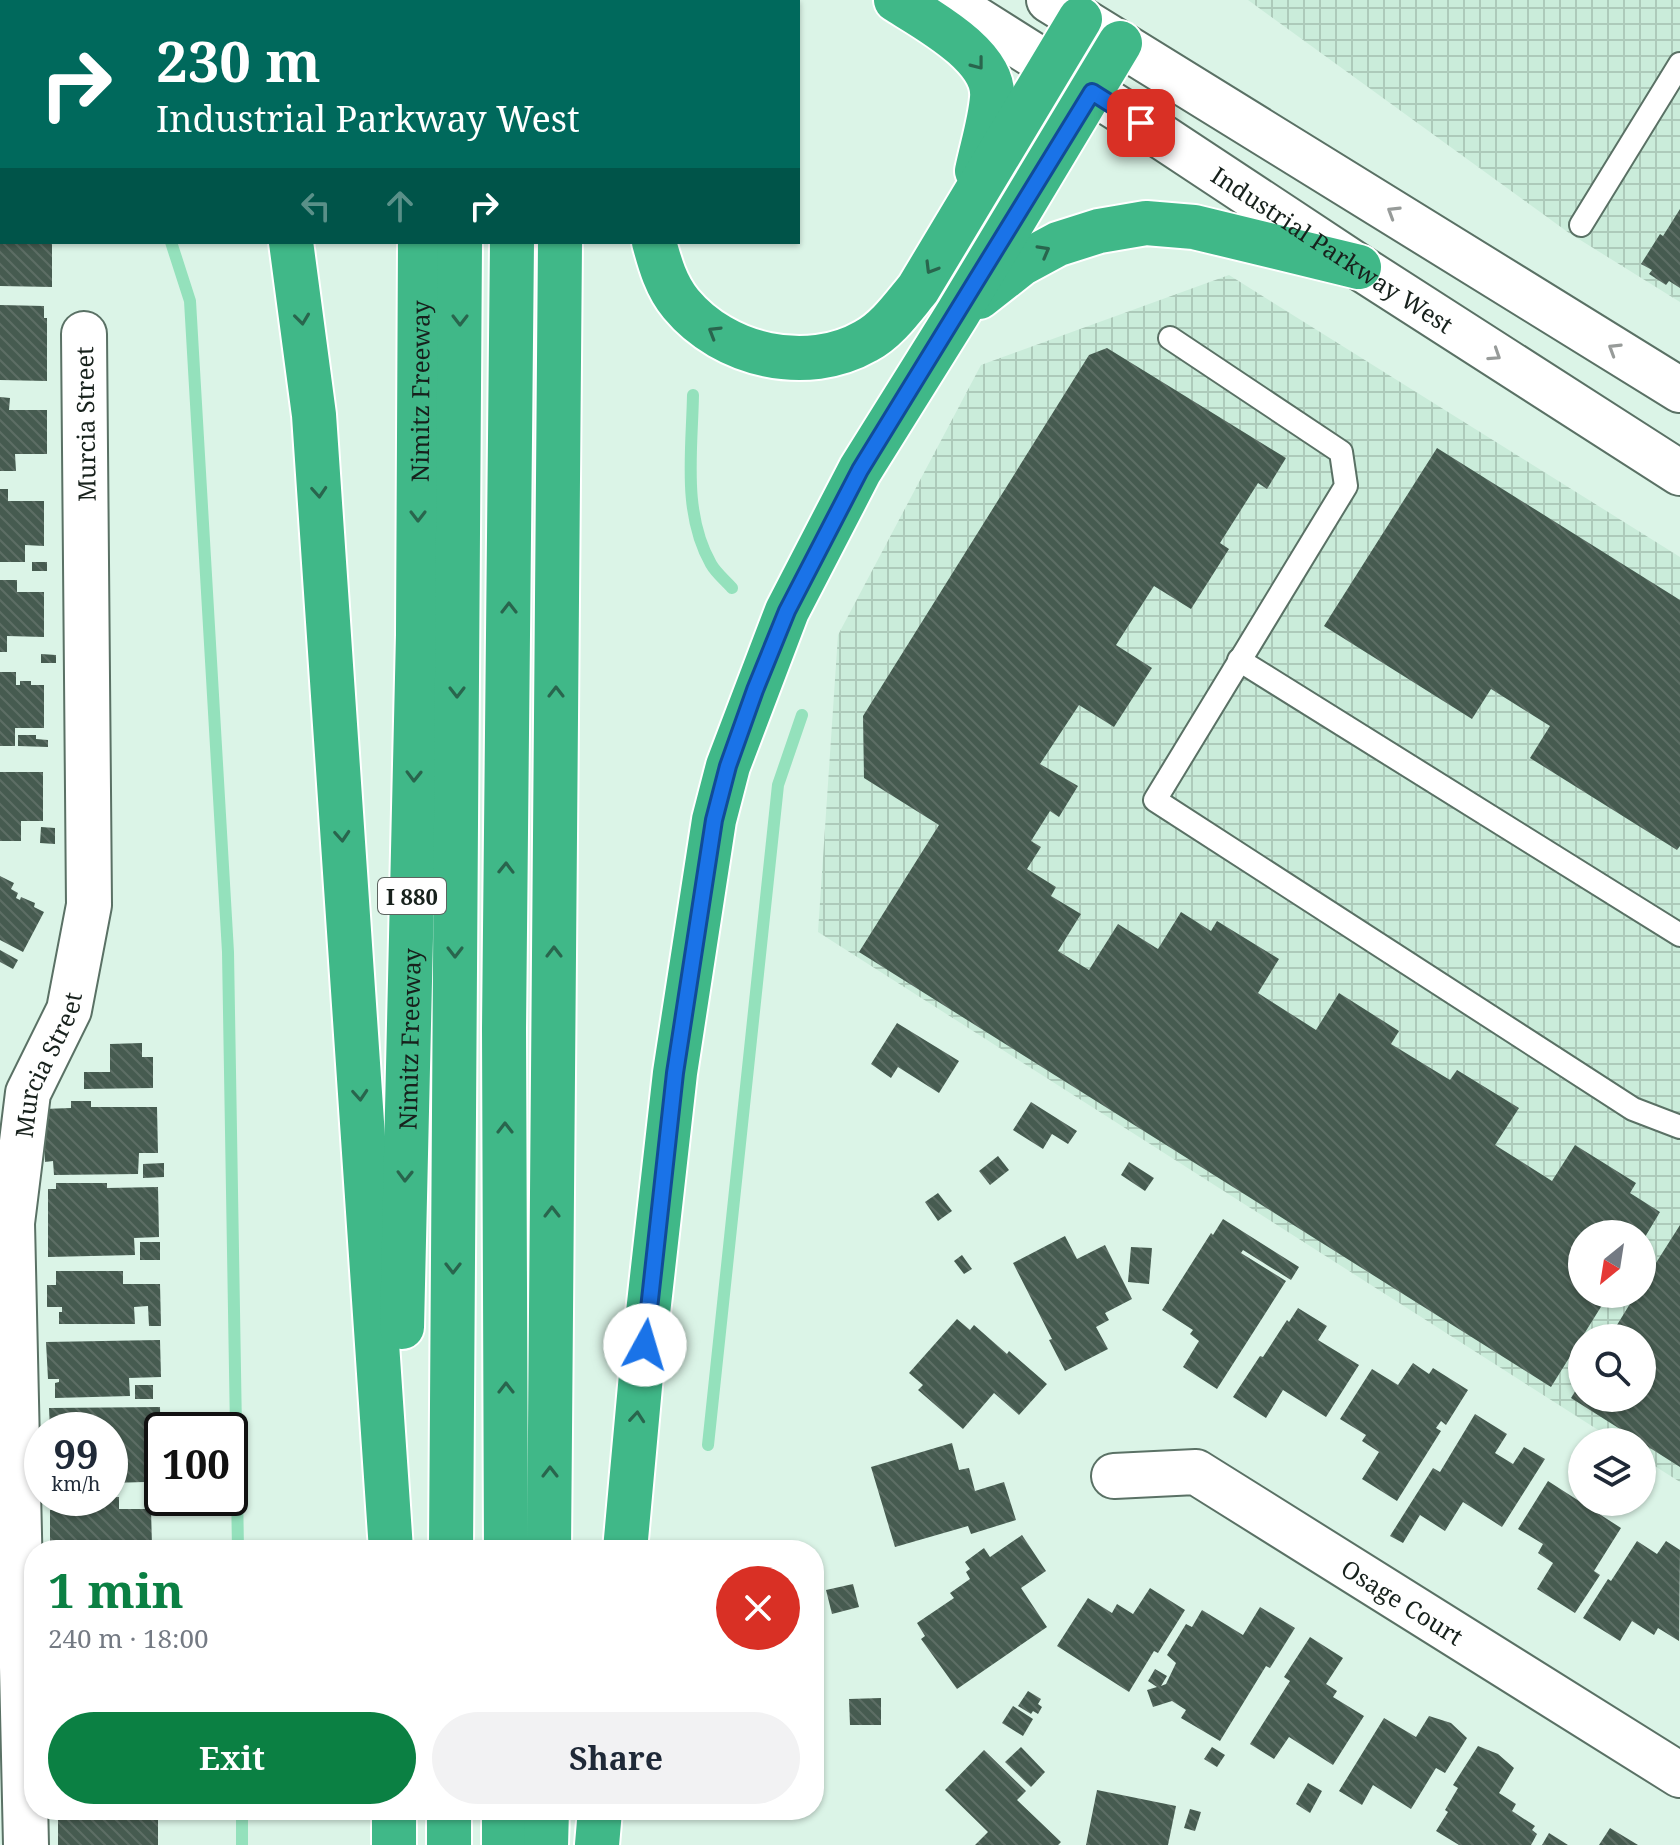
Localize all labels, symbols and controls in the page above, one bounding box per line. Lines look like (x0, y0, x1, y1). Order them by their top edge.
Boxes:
text: 230 m (156, 22, 321, 98)
icon: right (24, 32, 128, 136)
one-way arrow (969, 55, 983, 70)
pin (1107, 89, 1175, 157)
text: Industrial Parkway West (156, 94, 580, 143)
icon: arrive (1119, 101, 1163, 145)
street label: Industrial Parkway West (1205, 158, 1460, 340)
icon: left (294, 184, 338, 228)
icon: ahead (378, 184, 422, 228)
icon: right (462, 184, 506, 228)
one-way arrow (1387, 206, 1402, 221)
one-way arrow (1036, 246, 1051, 261)
one-way arrow (925, 259, 940, 274)
street label: Nimitz Freeway (402, 300, 436, 482)
one-way arrow (294, 313, 311, 326)
one-way arrow (451, 314, 469, 327)
one-way arrow (708, 327, 722, 342)
one-way arrow (1608, 343, 1623, 358)
one-way arrow (1487, 345, 1501, 360)
street label: Murcia Street (67, 346, 103, 502)
one-way arrow (310, 486, 327, 499)
one-way arrow (409, 510, 427, 523)
one-way arrow (500, 601, 518, 614)
one-way arrow (547, 685, 565, 698)
one-way arrow (448, 686, 466, 699)
one-way arrow (406, 770, 423, 783)
one-way arrow (334, 830, 351, 843)
one-way arrow (497, 861, 515, 874)
road number: I 880 (378, 878, 446, 914)
one-way arrow (545, 945, 563, 958)
one-way arrow (447, 946, 464, 959)
street label: Nimitz Freeway (390, 947, 427, 1130)
street label: Murcia Street (6, 989, 89, 1139)
one-way arrow (351, 1089, 368, 1102)
one-way arrow (496, 1121, 514, 1134)
one-way arrow (396, 1170, 414, 1183)
one-way arrow (543, 1205, 561, 1218)
north arrow (1568, 1220, 1656, 1308)
map controls (1568, 1220, 1656, 1516)
one-way arrow (444, 1262, 462, 1275)
position arrow (603, 1303, 687, 1387)
button: search (1568, 1324, 1656, 1412)
one-way arrow (497, 1381, 515, 1394)
one-way arrow (629, 1410, 646, 1423)
speed limit sign: 100 (144, 1412, 248, 1516)
text: 99 (53, 1426, 99, 1481)
button: layers (1568, 1428, 1656, 1516)
one-way arrow (541, 1465, 558, 1478)
text: km/h (51, 1470, 101, 1497)
street label: Osage Court (1336, 1551, 1470, 1652)
text: 1 min (48, 1557, 184, 1622)
button: close (716, 1566, 800, 1650)
text: 240 m · 18:00 (48, 1620, 209, 1656)
button: Exit (48, 1712, 416, 1804)
button: Share (432, 1712, 800, 1804)

